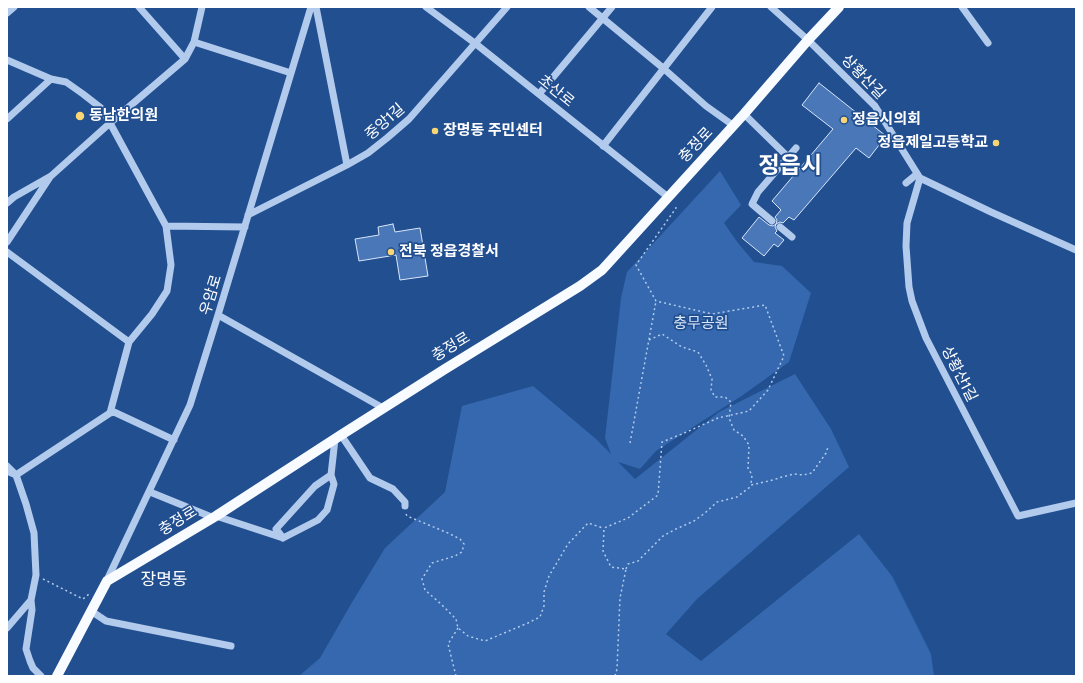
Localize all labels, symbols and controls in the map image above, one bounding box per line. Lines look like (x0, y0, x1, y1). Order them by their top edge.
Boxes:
street label: 상황산길 (837, 51, 889, 103)
street label: 초산로 (534, 71, 578, 111)
street label: 중앙1길 (362, 100, 408, 144)
place label: 동남한의원 (89, 107, 158, 125)
marker: 동남한의원 (74, 110, 86, 122)
place label: 정읍시의회 (852, 111, 921, 129)
marker: 정읍시의회 (839, 115, 849, 125)
place label: 장명동 주민센터 (443, 122, 543, 140)
street label: 충정로 (675, 124, 717, 166)
marker: 장명동 주민센터 (430, 126, 440, 136)
place label: 정읍제일고등학교 (878, 134, 988, 152)
marker: 정읍제일고등학교 (991, 138, 1001, 148)
district label: 정읍시 (758, 152, 822, 180)
place label: 전북 정읍경찰서 (399, 243, 499, 261)
marker: 전북 정읍경찰서 (386, 247, 396, 257)
street label: 우암로 (196, 273, 226, 317)
park label: 충무공원 (673, 315, 729, 333)
street label: 충정로 (429, 329, 473, 365)
street label: 상황산1길 (937, 343, 981, 405)
street label: 충정로 (156, 503, 200, 539)
district label: 장명동 (141, 570, 187, 590)

